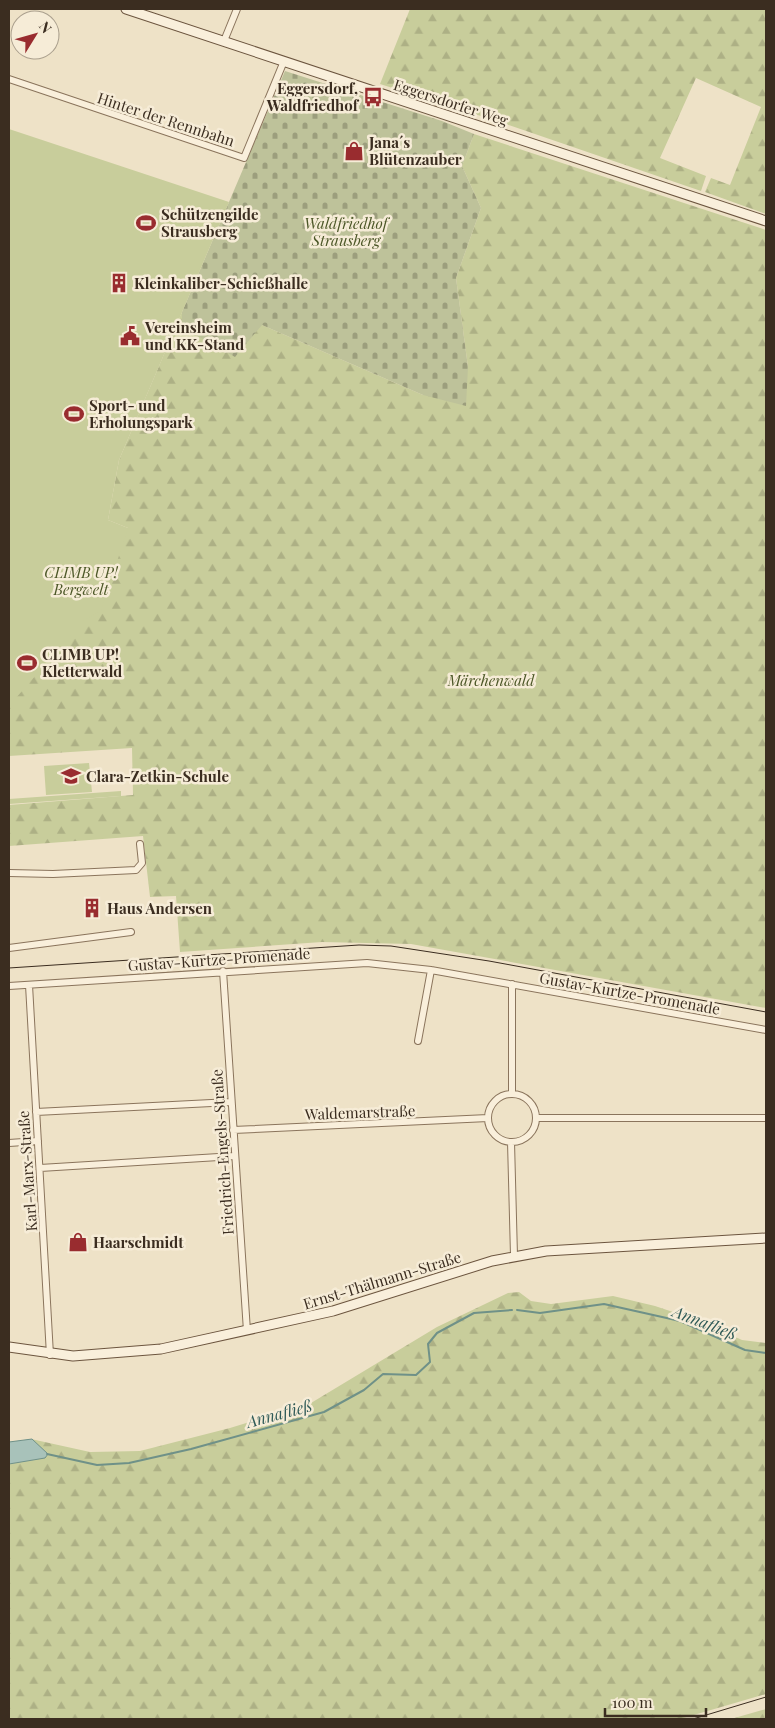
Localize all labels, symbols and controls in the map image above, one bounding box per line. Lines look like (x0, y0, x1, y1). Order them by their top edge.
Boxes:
north arrow (10, 10, 60, 60)
text: N (35, 17, 56, 37)
street label: Eggersdorfer Weg (391, 74, 511, 130)
place label: Eggersdorf, Waldfriedhof (266, 78, 360, 115)
bus stop icon: Eggersdorf, Waldfriedhof (362, 86, 384, 108)
street label: Hinter der Rennbahn (95, 87, 237, 151)
place label: Jana´s Blütenzauber (368, 132, 462, 169)
shop icon: Jana´s Blütenzauber (343, 140, 365, 162)
place label: Schützengilde Strausberg (161, 204, 259, 241)
sports icon: Schützengilde Strausberg (135, 212, 157, 234)
park label: Waldfriedhof Strausberg (304, 213, 391, 250)
building icon: Kleinkaliber-Schießhalle (108, 272, 130, 294)
place label: Kleinkaliber-Schießhalle (134, 273, 309, 293)
place label: Vereinsheim und KK-Stand (144, 317, 244, 354)
public building icon: Vereinsheim und KK-Stand (119, 325, 141, 347)
place label: Sport- und Erholungspark (89, 395, 193, 432)
sports icon: Sport- und Erholungspark (63, 403, 85, 425)
park label: CLIMB UP! Bergwelt (44, 562, 119, 599)
place label: CLIMB UP! Kletterwald (42, 644, 122, 681)
sports icon: CLIMB UP! Kletterwald (16, 652, 38, 674)
park label: Märchenwald (447, 670, 535, 690)
school or university icon: Clara-Zetkin-Schule (60, 765, 82, 787)
place label: Clara-Zetkin-Schule (86, 766, 229, 786)
building icon: Haus Andersen (81, 897, 103, 919)
place label: Haus Andersen (107, 898, 213, 918)
street label: Gustav-Kurtze-Promenade (127, 943, 311, 975)
street label: Gustav-Kurtze-Promenade (538, 967, 722, 1019)
street label: Friedrich-Engels-Straße (206, 1068, 238, 1236)
street label: Waldemarstraße (303, 1100, 416, 1124)
street label: Karl-Marx-Straße (13, 1110, 41, 1232)
shop icon: Haarschmidt (67, 1231, 89, 1253)
place label: Haarschmidt (93, 1232, 184, 1252)
street label: Ernst-Thälmann-Straße (301, 1246, 463, 1314)
water label: Annafließ (668, 1300, 740, 1344)
water label: Annafließ (242, 1394, 314, 1432)
scale bar (605, 1686, 706, 1718)
text: 100 m (612, 1692, 653, 1712)

